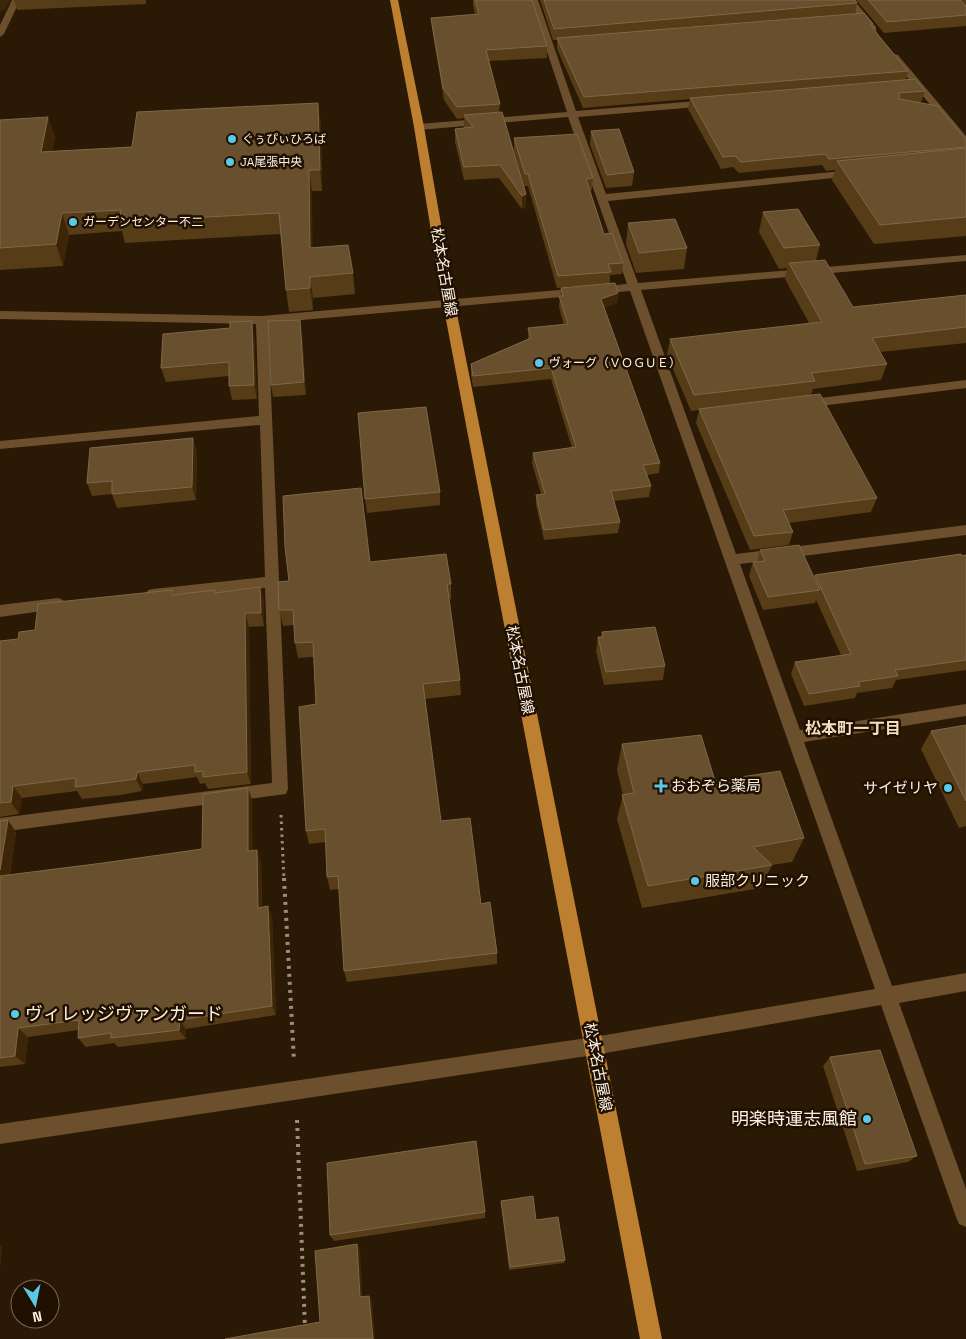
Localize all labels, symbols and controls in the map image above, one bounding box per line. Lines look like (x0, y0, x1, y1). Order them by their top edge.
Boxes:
place label: ぐぅぴぃひろば (242, 131, 326, 147)
marker: ぐぅぴぃひろば (226, 133, 238, 145)
place label: JA尾張中央 (240, 154, 302, 170)
marker: JA尾張中央 (224, 156, 236, 168)
place label: ガーデンセンター不二 (83, 214, 203, 230)
marker: ガーデンセンター不二 (67, 216, 79, 228)
street label: 松本名古屋線 (427, 226, 462, 318)
place label: ヴォーグ（ＶＯＧＵＥ） (549, 355, 681, 371)
marker: ヴォーグ（ＶＯＧＵＥ） (533, 357, 545, 369)
street label: 松本名古屋線 (503, 624, 538, 716)
district label: 松本町一丁目 (805, 718, 901, 739)
place label: おおぞら薬局 (671, 776, 761, 795)
place label: サイゼリヤ (863, 778, 938, 797)
marker: おおぞら薬局 (655, 780, 667, 792)
marker: サイゼリヤ (942, 782, 954, 794)
place label: 服部クリニック (705, 871, 810, 890)
marker: 服部クリニック (689, 875, 701, 887)
place label: ヴィレッジヴァンガード (25, 1002, 223, 1025)
marker: ヴィレッジヴァンガード (9, 1008, 21, 1020)
street label: 松本名古屋線 (581, 1021, 616, 1113)
place label: 明楽時運志風館 (731, 1107, 857, 1130)
marker: 明楽時運志風館 (861, 1113, 873, 1125)
north arrow (10, 1279, 60, 1329)
text: N (31, 1307, 43, 1326)

